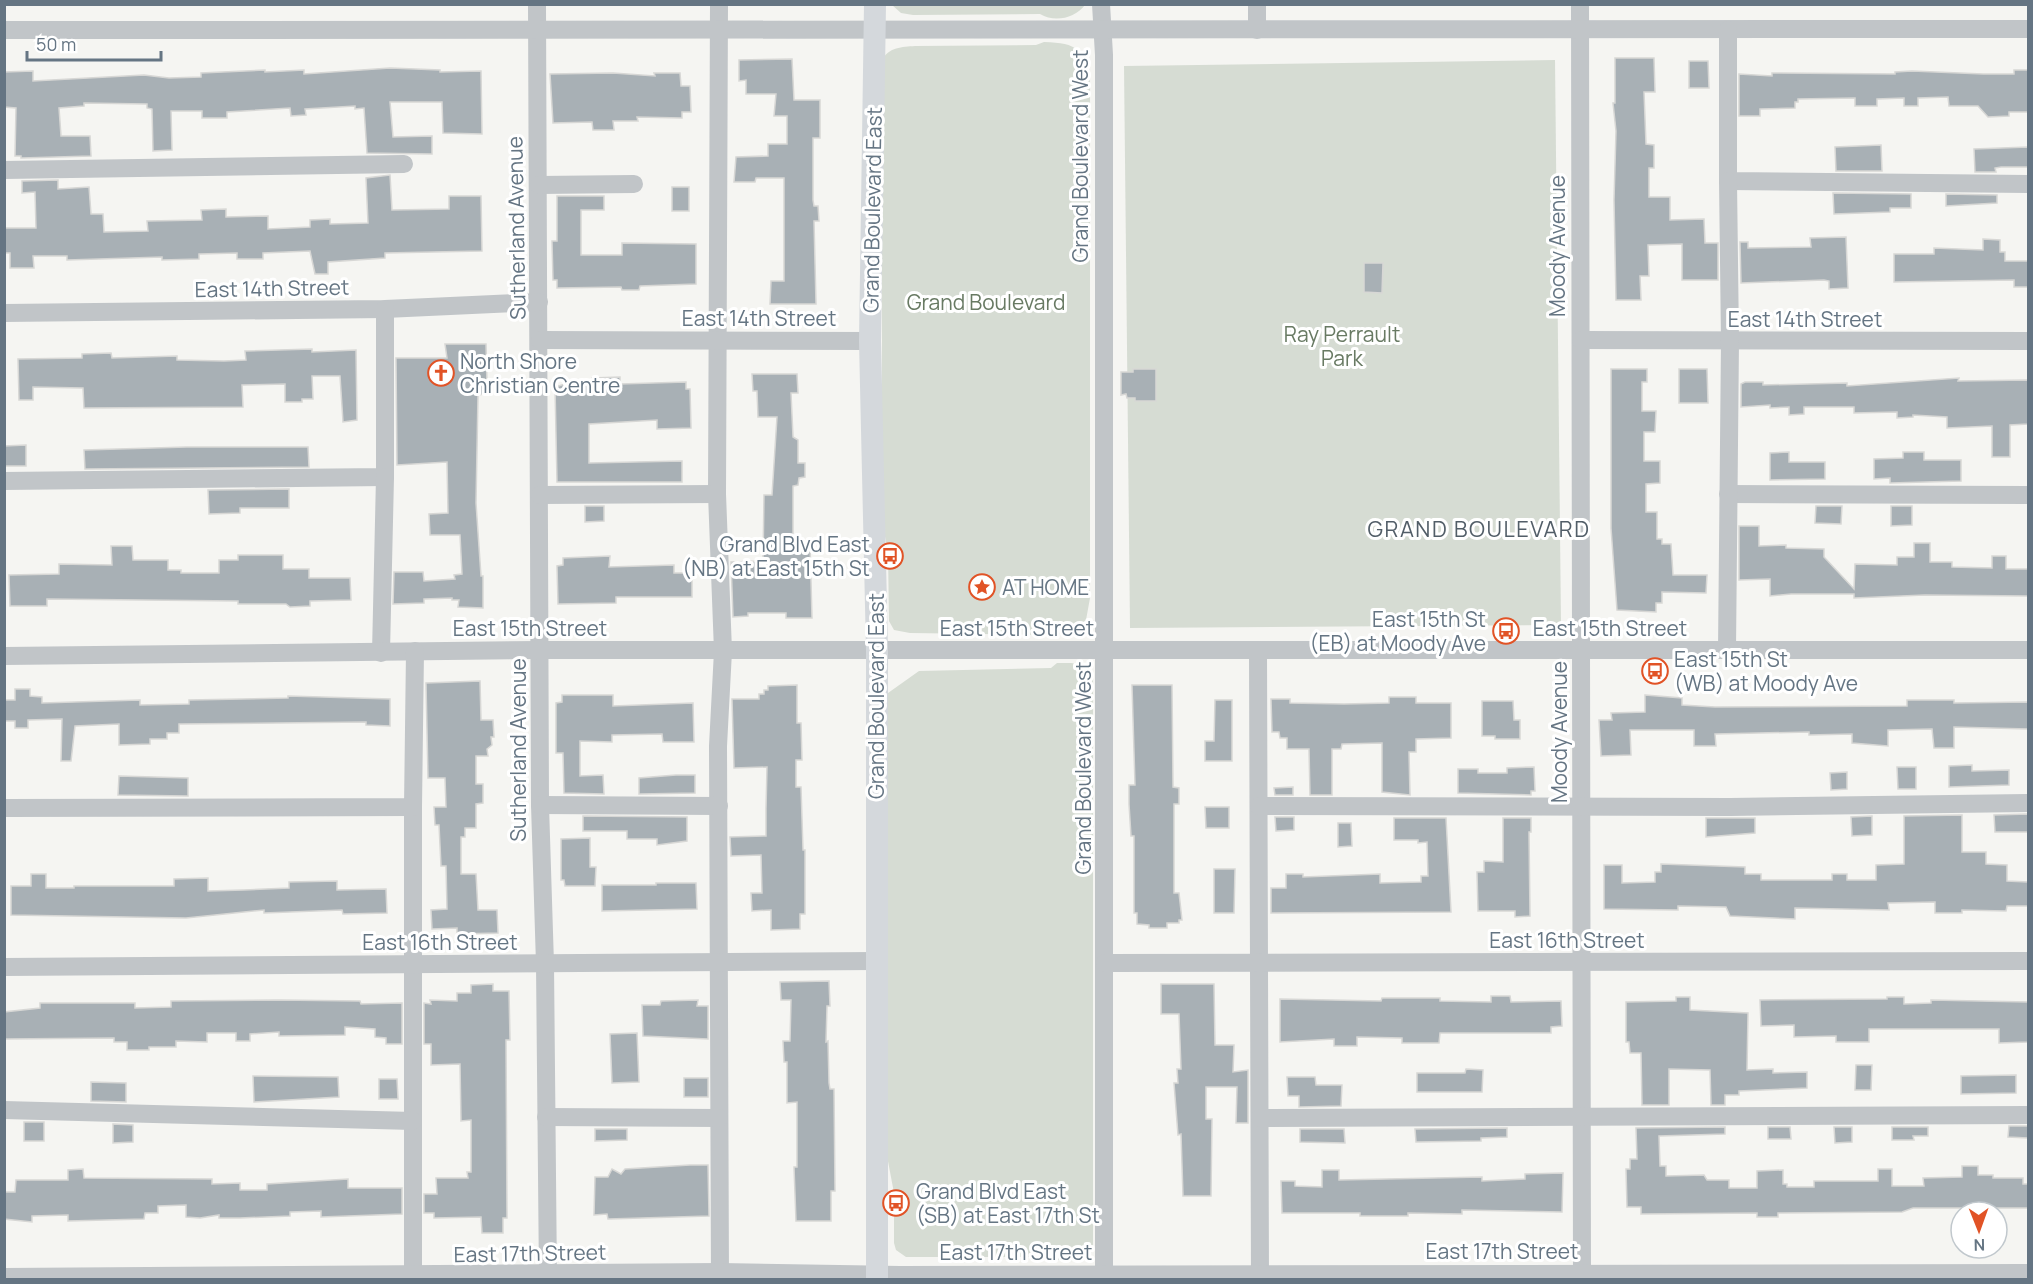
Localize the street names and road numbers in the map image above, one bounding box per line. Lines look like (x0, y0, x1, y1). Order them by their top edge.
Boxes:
street label: Grand Boulevard West (1066, 50, 1094, 263)
street label: Grand Boulevard East (856, 107, 888, 313)
street label: Sutherland Avenue (500, 136, 532, 320)
street label: Moody Avenue (1543, 175, 1571, 317)
street label: East 14th Street (194, 273, 350, 303)
street label: East 14th Street (682, 304, 836, 332)
street label: East 14th Street (1728, 305, 1882, 333)
street label: Grand Boulevard East (862, 593, 890, 799)
street label: East 15th Street (453, 614, 607, 642)
street label: East 15th Street (940, 614, 1094, 642)
street label: East 15th Street (1533, 614, 1687, 642)
street label: Sutherland Avenue (504, 658, 532, 842)
street label: Moody Avenue (1545, 661, 1573, 803)
street label: Grand Boulevard West (1069, 662, 1097, 875)
street label: East 16th Street (1489, 926, 1645, 954)
street label: East 16th Street (362, 928, 518, 956)
street label: East 17th Street (1426, 1237, 1578, 1265)
street label: East 17th Street (453, 1238, 607, 1268)
street label: East 17th Street (940, 1238, 1092, 1266)

